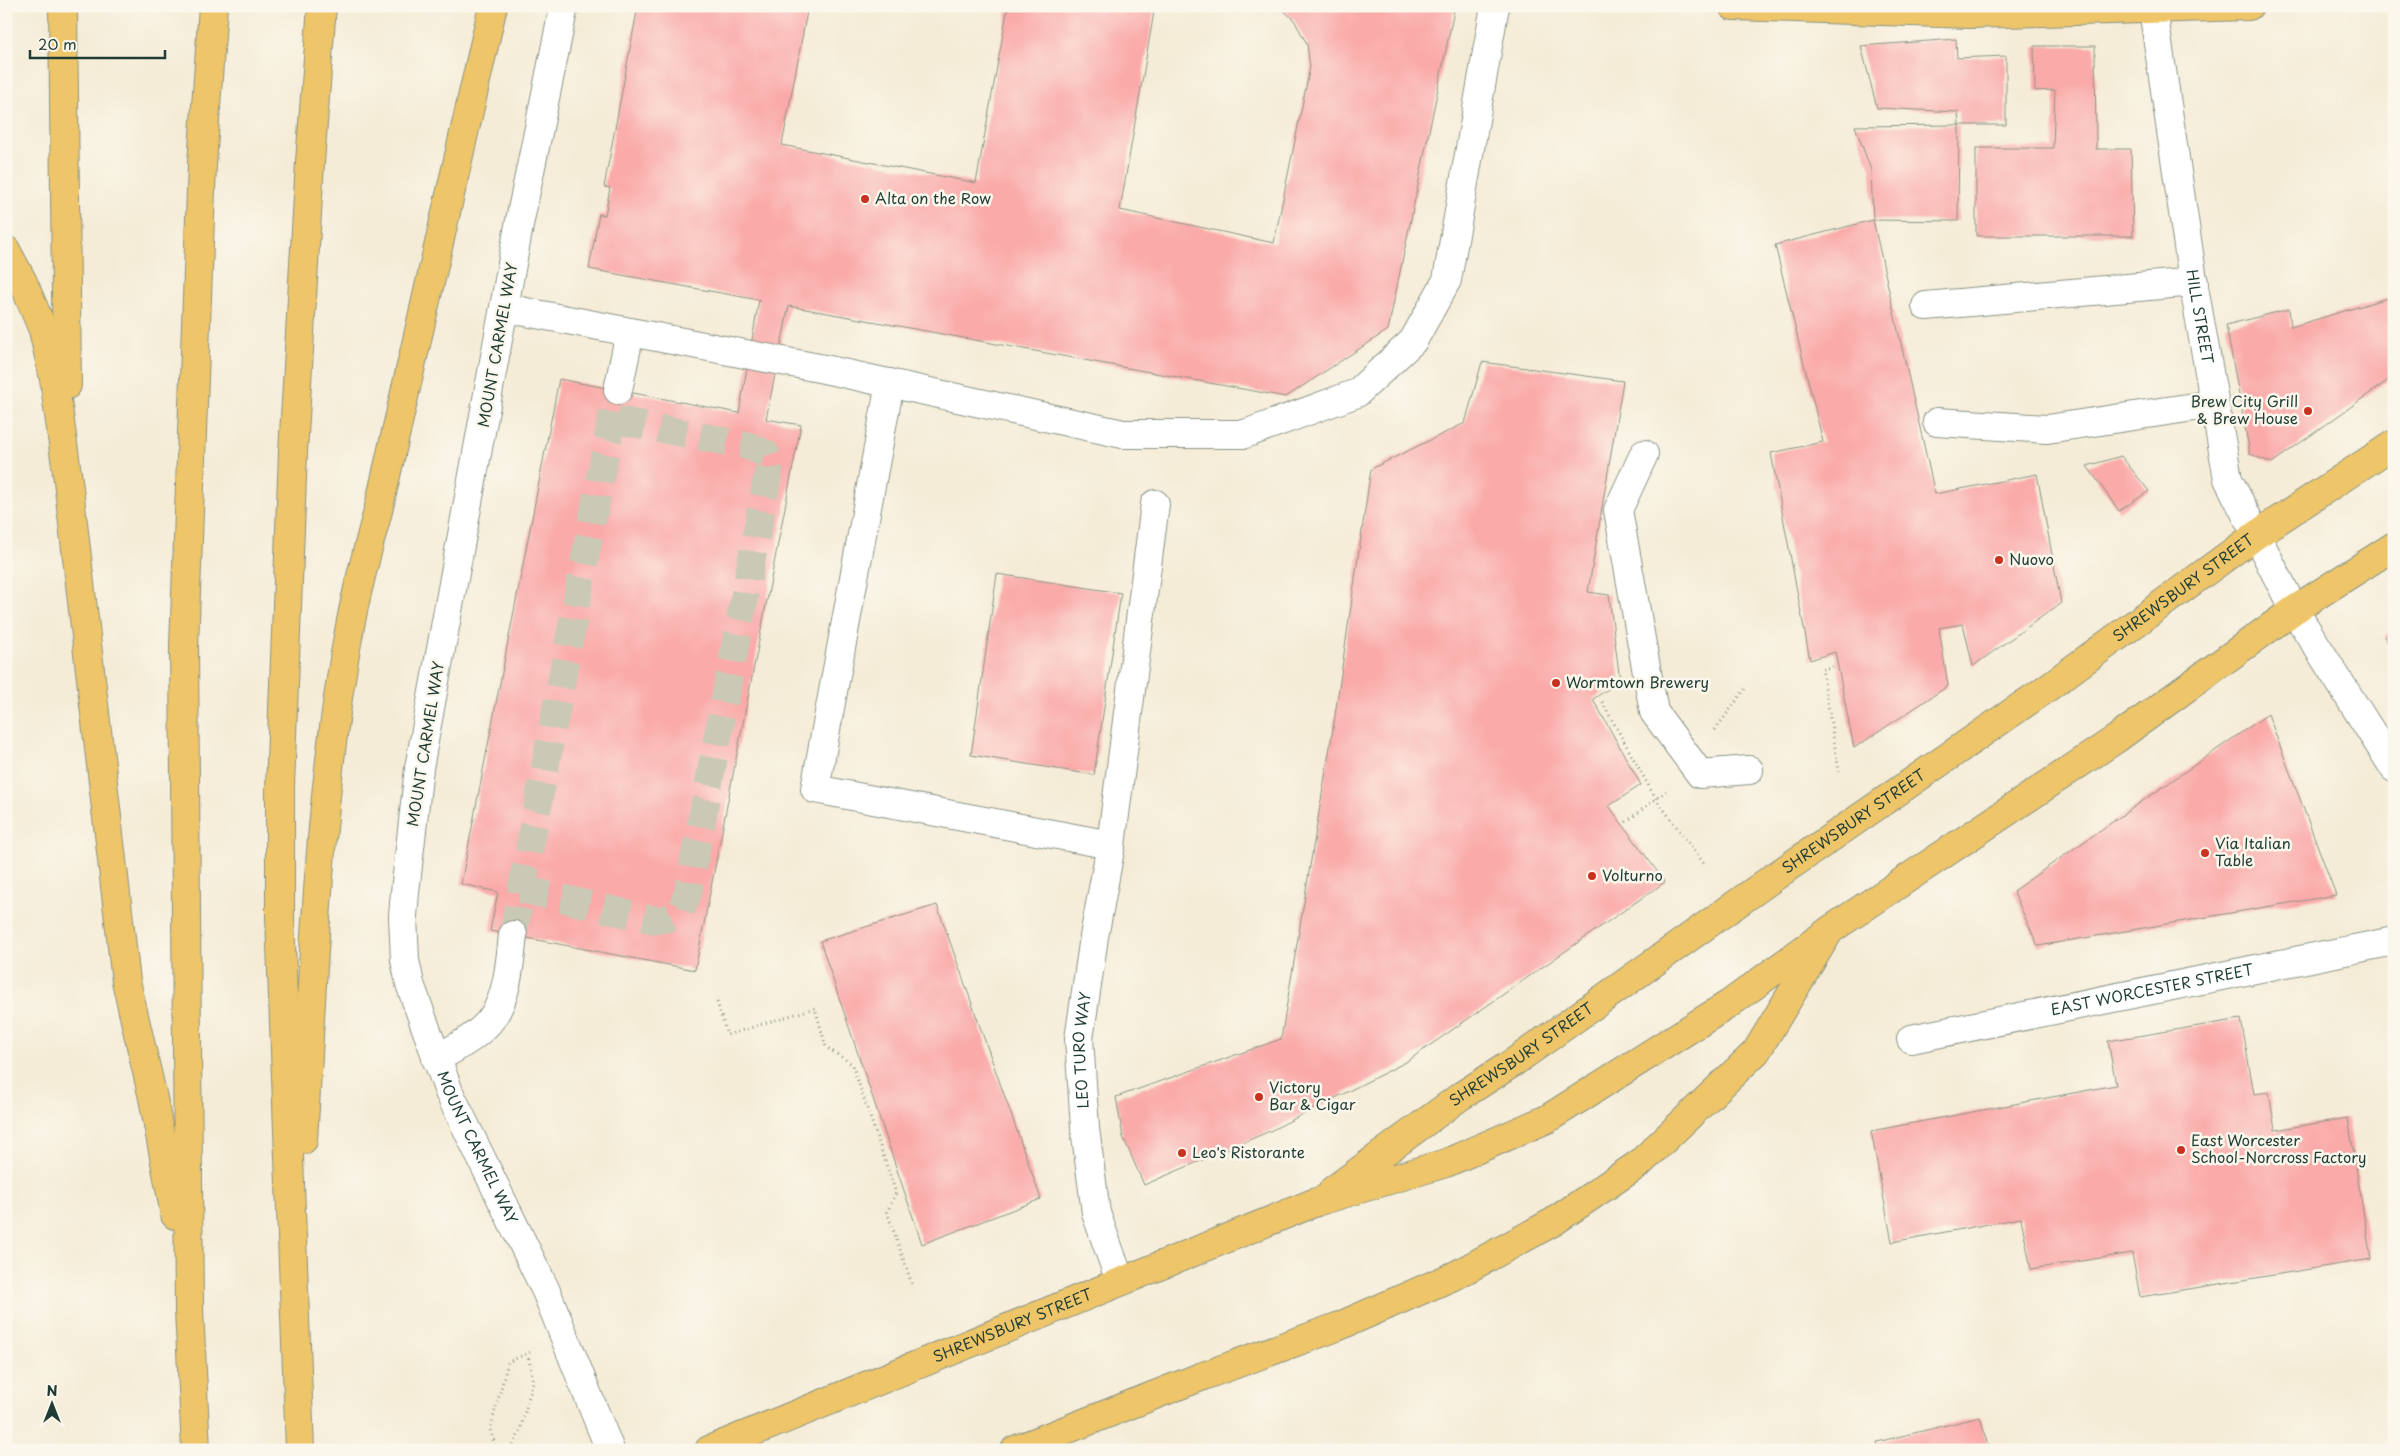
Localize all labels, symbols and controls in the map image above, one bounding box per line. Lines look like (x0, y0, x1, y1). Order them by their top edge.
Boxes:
scale bar (30, 28, 165, 60)
text: 20 m (38, 32, 77, 55)
place label: Alta on the Row (875, 186, 991, 209)
marker: Alta on the Row (859, 193, 871, 205)
street label: MOUNT CARMEL WAY (471, 260, 522, 429)
street label: HILL STREET (2182, 268, 2220, 366)
place label: Brew City Grill & Brew House (2191, 389, 2298, 429)
marker: Brew City Grill & Brew House (2302, 405, 2314, 417)
street label: SHREWSBURY STREET (2107, 527, 2259, 647)
place label: Nuovo (2009, 547, 2054, 570)
marker: Nuovo (1993, 554, 2005, 566)
street label: MOUNT CARMEL WAY (400, 659, 449, 828)
place label: Wormtown Brewery (1566, 670, 1709, 693)
marker: Wormtown Brewery (1550, 677, 1562, 689)
street label: SHREWSBURY STREET (1776, 762, 1930, 878)
place label: Via Italian Table (2215, 831, 2291, 871)
marker: Via Italian Table (2199, 847, 2211, 859)
place label: Volturno (1602, 863, 1663, 886)
marker: Volturno (1586, 870, 1598, 882)
street label: EAST WORCESTER STREET (2048, 957, 2256, 1020)
street label: LEO TURO WAY (1066, 990, 1096, 1109)
street label: SHREWSBURY STREET (1444, 996, 1598, 1111)
street label: MOUNT CARMEL WAY (432, 1067, 525, 1228)
place label: Victory Bar & Cigar (1269, 1075, 1356, 1115)
marker: Victory Bar & Cigar (1253, 1091, 1265, 1103)
place label: East Worcester School-Norcross Factory (2191, 1128, 2367, 1168)
place label: Leo's Ristorante (1192, 1140, 1305, 1163)
marker: East Worcester School-Norcross Factory (2175, 1144, 2187, 1156)
marker: Leo's Ristorante (1176, 1147, 1188, 1159)
street label: SHREWSBURY STREET (929, 1281, 1096, 1367)
north arrow (28, 1378, 78, 1428)
text: N (46, 1380, 58, 1401)

